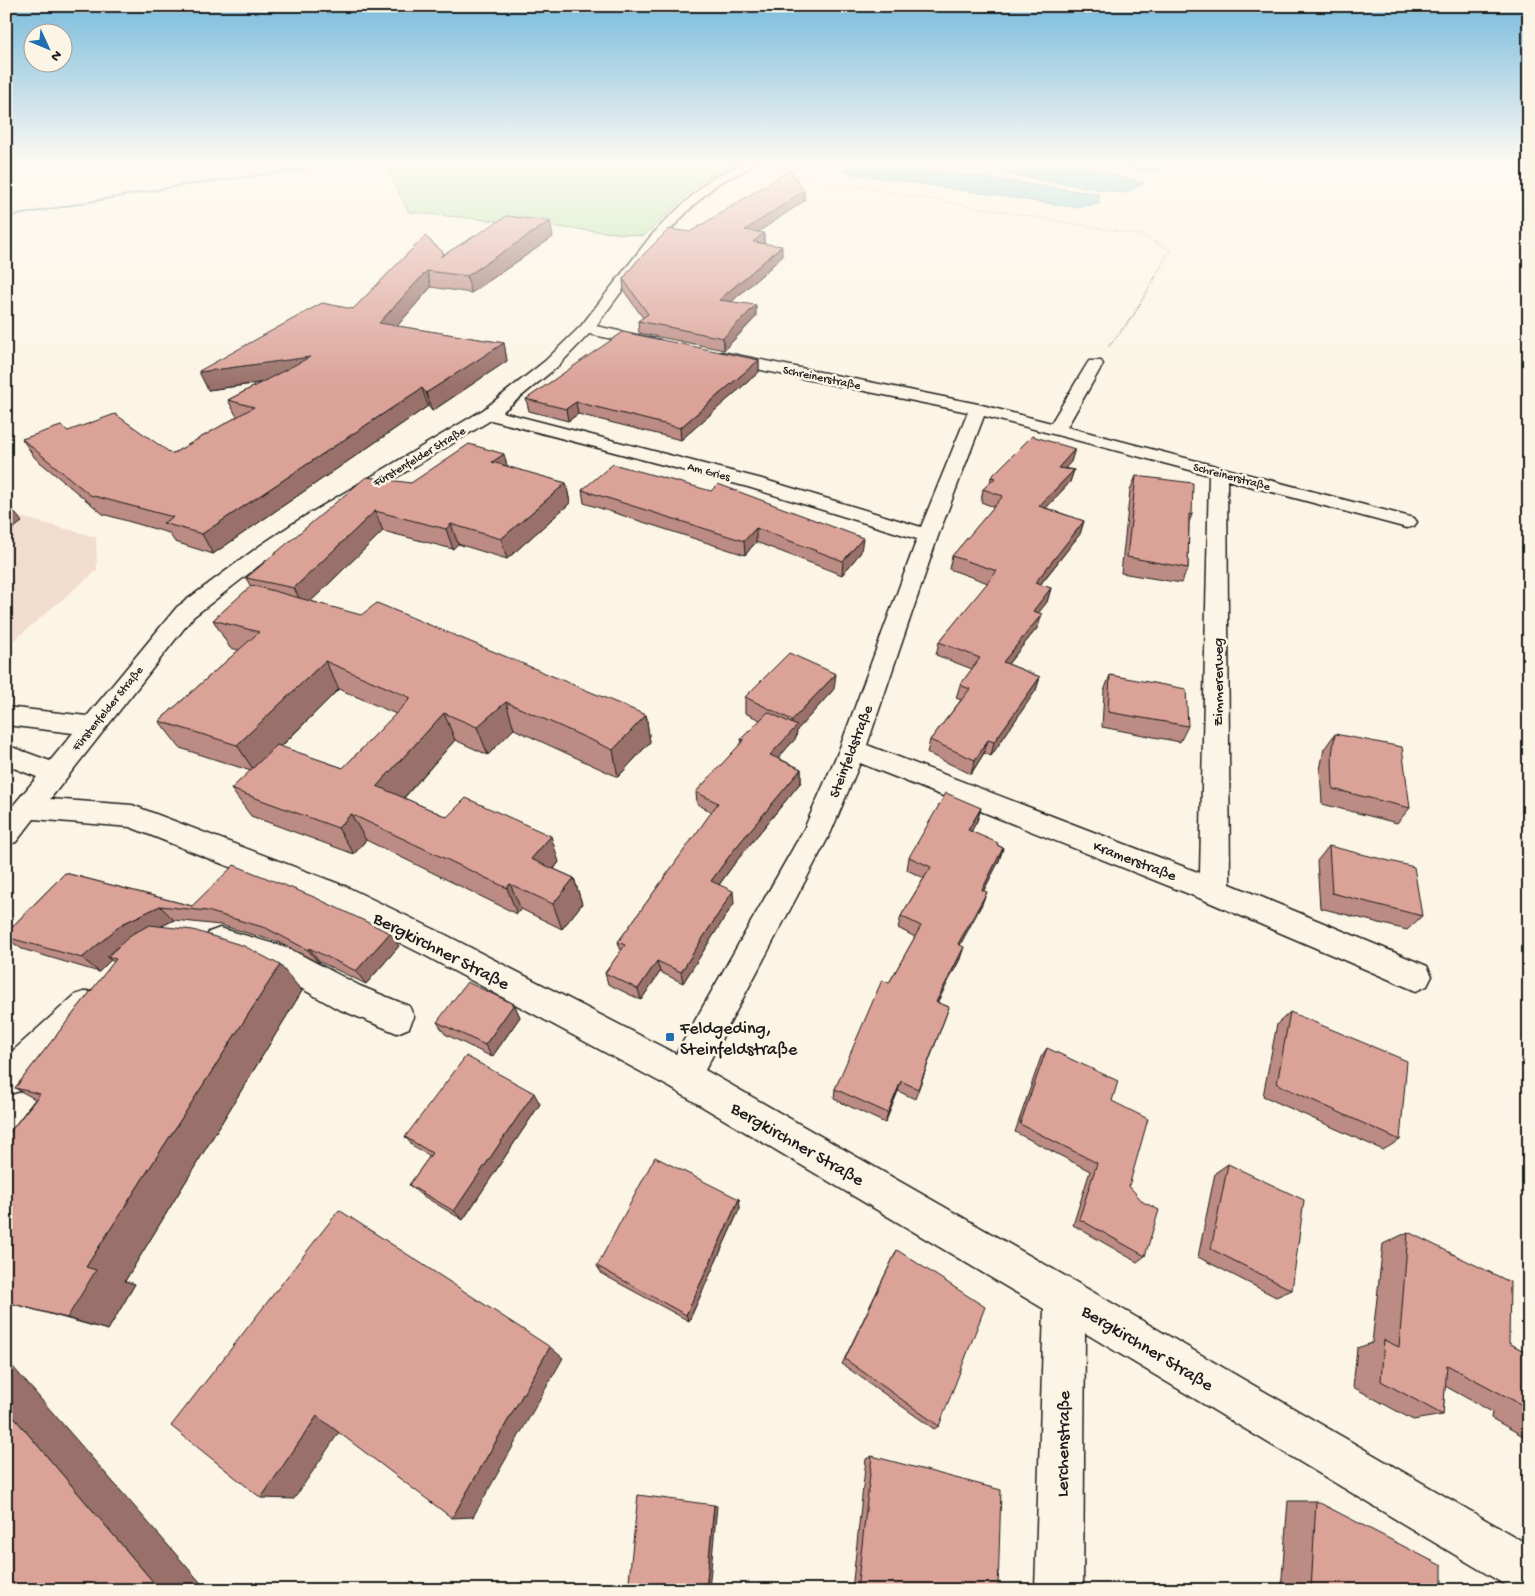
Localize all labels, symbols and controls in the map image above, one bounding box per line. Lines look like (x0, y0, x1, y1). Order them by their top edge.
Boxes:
north arrow (22, 22, 72, 72)
text: N (46, 46, 65, 64)
street label: Schreinerstraße (781, 364, 862, 394)
street label: Fürstenfelder Straße (371, 424, 469, 491)
street label: Am Gries (686, 461, 732, 485)
street label: Schreinerstraße (1192, 461, 1272, 495)
street label: Zimmererweg (1210, 638, 1228, 726)
street label: Fürstenfelder Straße (69, 663, 148, 755)
street label: Steinfeldstraße (826, 703, 878, 801)
street label: Kramerstraße (1090, 838, 1179, 886)
street label: Bergkirchner Straße (368, 908, 513, 996)
place label: Feldgeding, Steinfeldstraße (679, 1019, 798, 1061)
marker: Feldgeding, Steinfeldstraße (664, 1031, 676, 1043)
street label: Bergkirchner Straße (726, 1098, 868, 1192)
street label: Bergkirchner Straße (1076, 1301, 1217, 1397)
street label: Lerchenstraße (1053, 1390, 1076, 1497)

